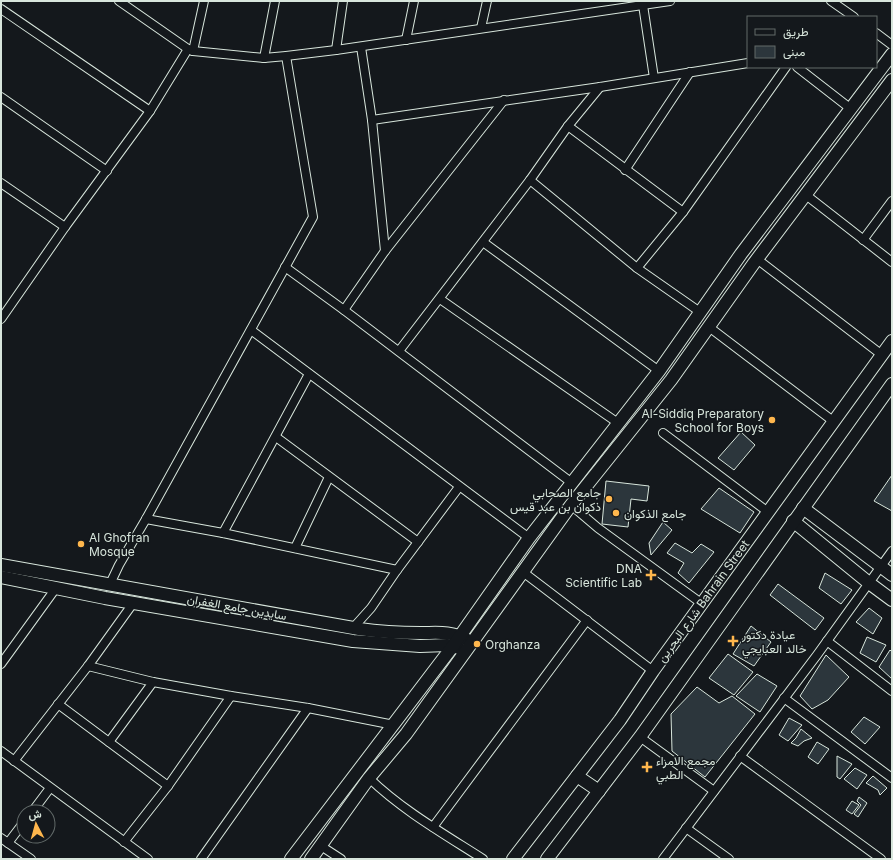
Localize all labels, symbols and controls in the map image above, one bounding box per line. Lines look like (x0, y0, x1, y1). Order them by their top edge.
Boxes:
legend (747, 16, 877, 68)
text: طريق (783, 24, 809, 40)
text: مبنى (783, 44, 805, 60)
place label: Al-Siddiq Preparatory School for Boys (641, 406, 764, 435)
marker: Al-Siddiq Preparatory School for Boys (767, 415, 777, 425)
place label: جامع الصحابي ذكوان بن عبد قيس (510, 485, 601, 515)
marker: جامع الصحابي ذكوان بن عبد قيس (604, 494, 614, 504)
place label: جامع الذكوان (624, 506, 686, 523)
marker: جامع الذكوان (611, 508, 621, 518)
place label: Al Ghofran Mosque (89, 530, 150, 559)
street label: شارع البحرين Bahrain Street (654, 537, 754, 666)
marker: Al Ghofran Mosque (76, 539, 86, 549)
place label: DNA Scientific Lab (565, 561, 642, 590)
marker: DNA Scientific Lab (645, 569, 657, 581)
street label: سايدين جامع الغفران (186, 591, 288, 625)
place label: عيادة دكتور خالد العبايجي (741, 627, 807, 659)
marker: عيادة دكتور خالد العبايجي (727, 635, 739, 647)
place label: Orghanza (485, 637, 540, 652)
marker: Orghanza (472, 639, 482, 649)
place label: مجمع الامراء الطبي (656, 753, 716, 785)
marker: مجمع الامراء الطبي (641, 761, 653, 773)
north arrow (16, 804, 56, 844)
text: ش (28, 806, 42, 822)

